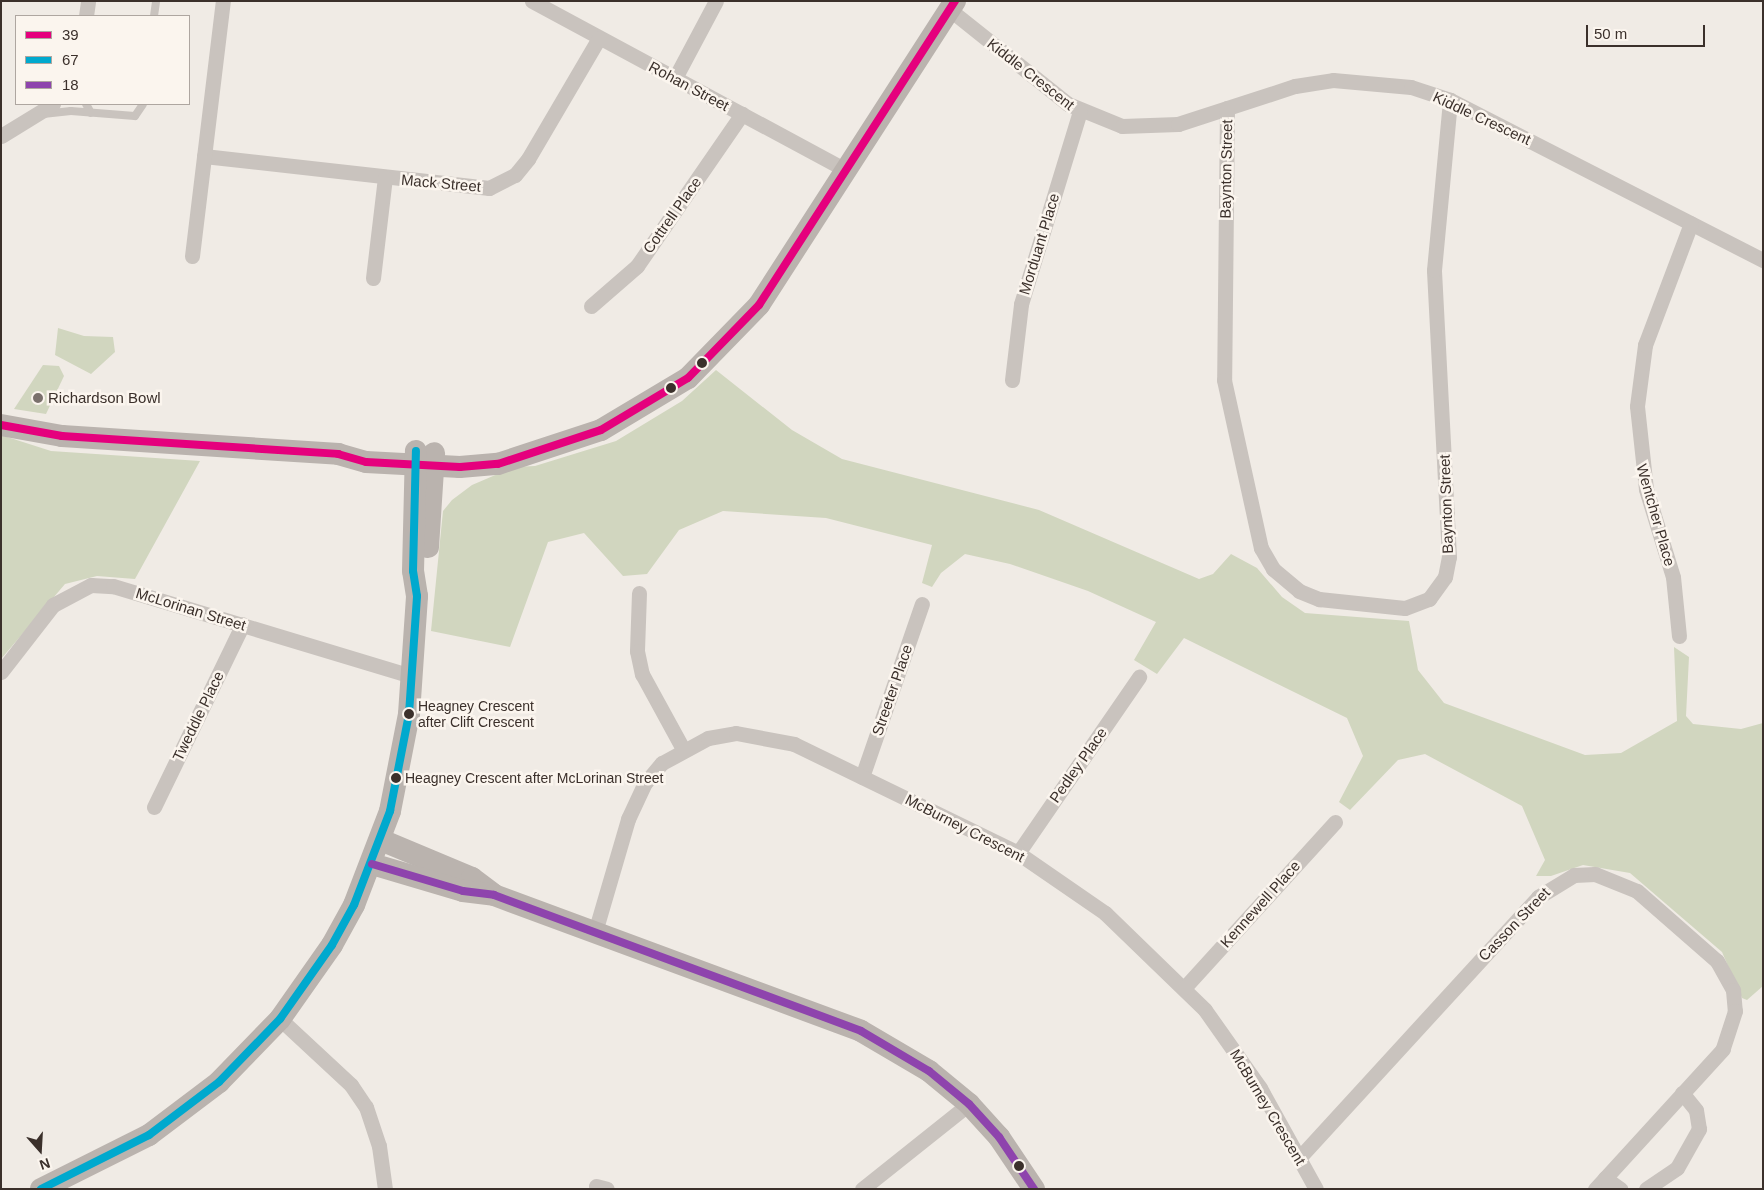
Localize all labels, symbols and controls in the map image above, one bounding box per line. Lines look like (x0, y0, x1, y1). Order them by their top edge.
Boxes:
legend (15, 15, 190, 105)
scale bar (1589, 15, 1708, 47)
text: 50 m (1594, 25, 1627, 42)
text: 39 (62, 26, 79, 43)
street label: Kiddle Crescent (984, 34, 1078, 114)
text: 67 (62, 51, 79, 68)
street label: Rohan Street (646, 57, 732, 115)
text: 18 (62, 76, 79, 93)
street label: Kiddle Crescent (1430, 87, 1534, 149)
street label: Baynton Street (1216, 119, 1236, 219)
street label: Mack Street (400, 171, 482, 195)
street label: Cottrell Place (639, 173, 705, 257)
street label: Morduant Place (1015, 191, 1063, 297)
unlabelled marker (697, 358, 707, 368)
unlabelled marker (666, 383, 676, 393)
place label: Richardson Bowl (48, 389, 161, 407)
marker: Richardson Bowl (32, 392, 44, 404)
street label: Baynton Street (1435, 454, 1457, 554)
street label: Wentcher Place (1633, 462, 1679, 568)
street label: McLorinan Street (134, 584, 248, 634)
street label: Streeter Place (868, 642, 916, 738)
street label: Tweddle Place (169, 668, 227, 764)
place label: Heagney Crescent after Clift Crescent (418, 698, 534, 730)
marker: Heagney Crescent after Clift Crescent (404, 709, 414, 719)
street label: Pedley Place (1046, 724, 1110, 806)
place label: Heagney Crescent after McLorinan Street (405, 770, 663, 786)
marker: Heagney Crescent after McLorinan Street (391, 773, 401, 783)
street label: McBurney Crescent (902, 790, 1028, 866)
street label: Kennewell Place (1216, 857, 1304, 951)
street label: Casson Street (1475, 884, 1553, 964)
street label: McBurney Crescent (1226, 1046, 1310, 1168)
north arrow (15, 1125, 65, 1175)
text: N (37, 1155, 52, 1173)
unlabelled marker (1014, 1161, 1024, 1171)

